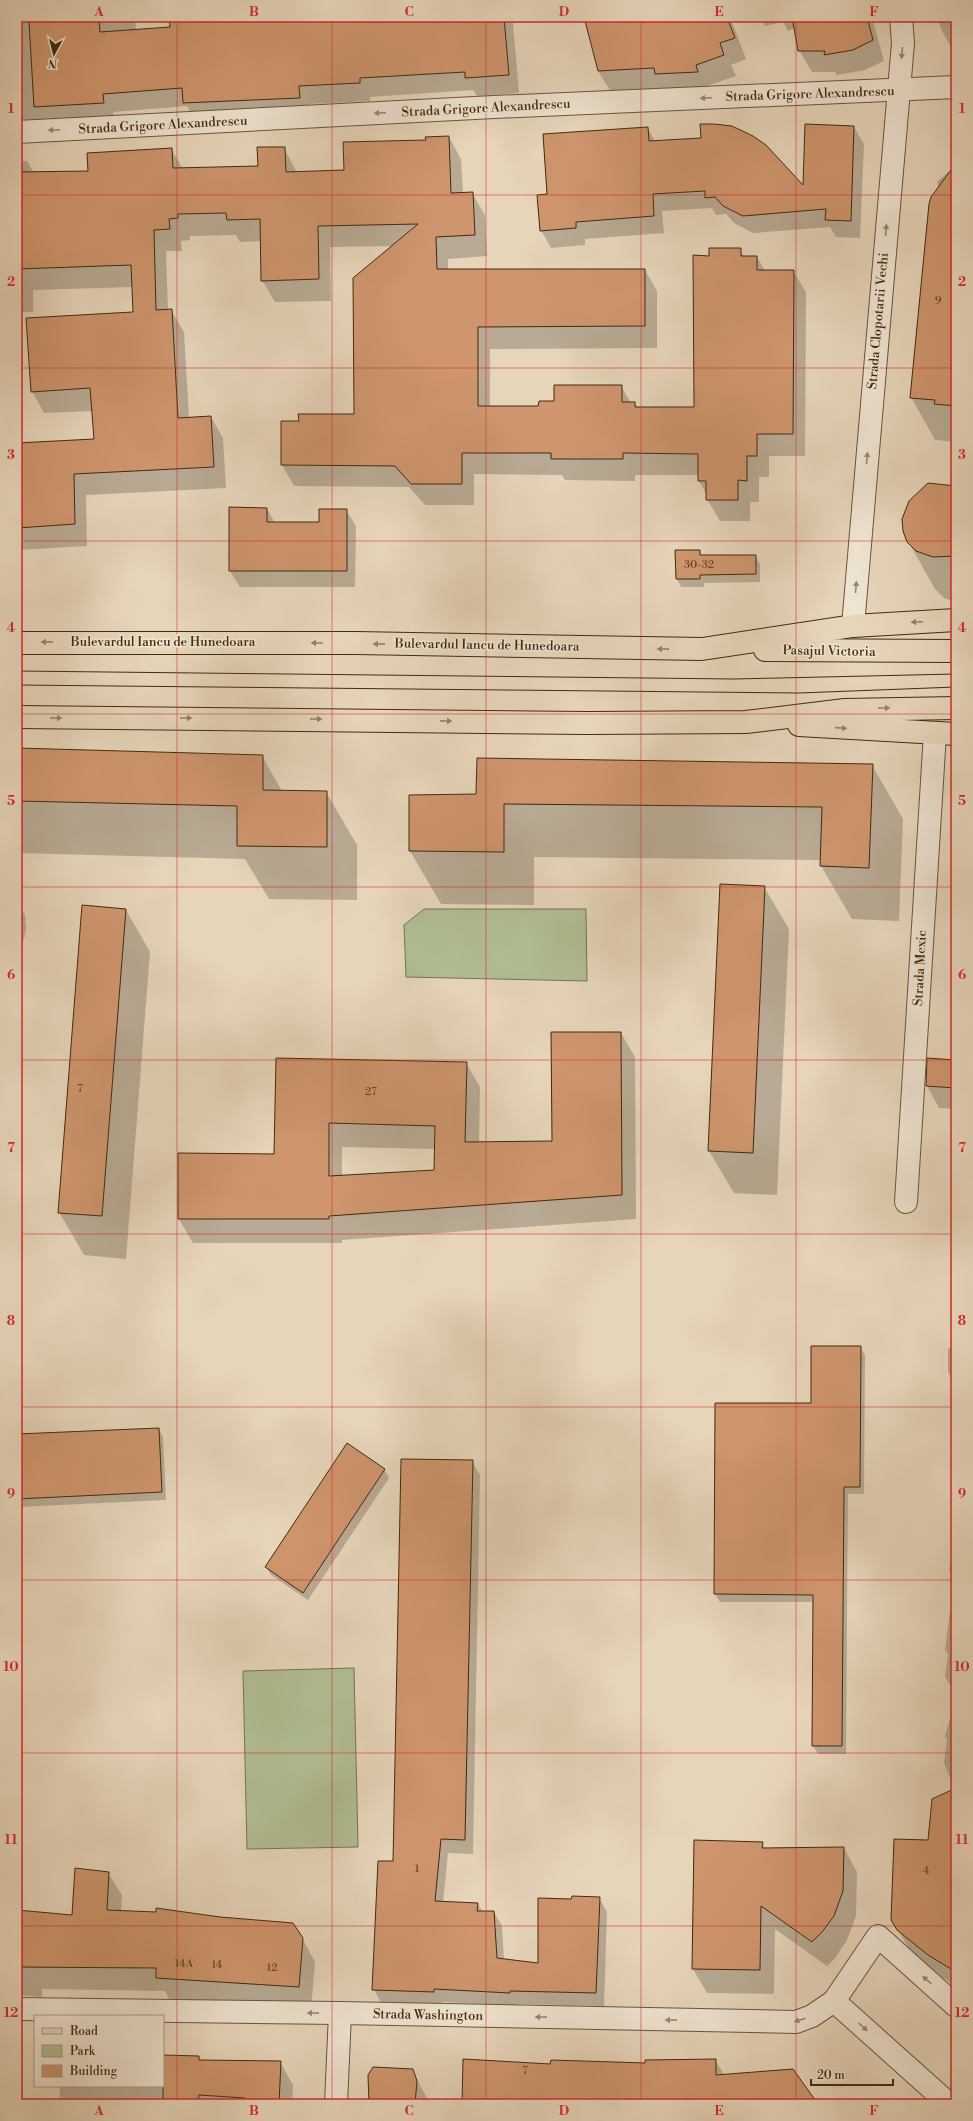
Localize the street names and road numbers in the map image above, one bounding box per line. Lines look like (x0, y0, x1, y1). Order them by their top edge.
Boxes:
street label: Strada Grigore Alexandrescu (725, 83, 895, 105)
street label: Strada Grigore Alexandrescu (401, 96, 571, 120)
street label: Strada Grigore Alexandrescu (78, 113, 248, 137)
street label: Strada Clopotarii Vechi (864, 252, 892, 390)
street label: Bulevardul Iancu de Hunedoara (70, 634, 256, 650)
street label: Bulevardul Iancu de Hunedoara (393, 635, 580, 655)
street label: Pasajul Victoria (782, 642, 876, 660)
street label: Strada Mexic (910, 929, 930, 1007)
street label: Strada Washington (373, 2006, 483, 2024)

